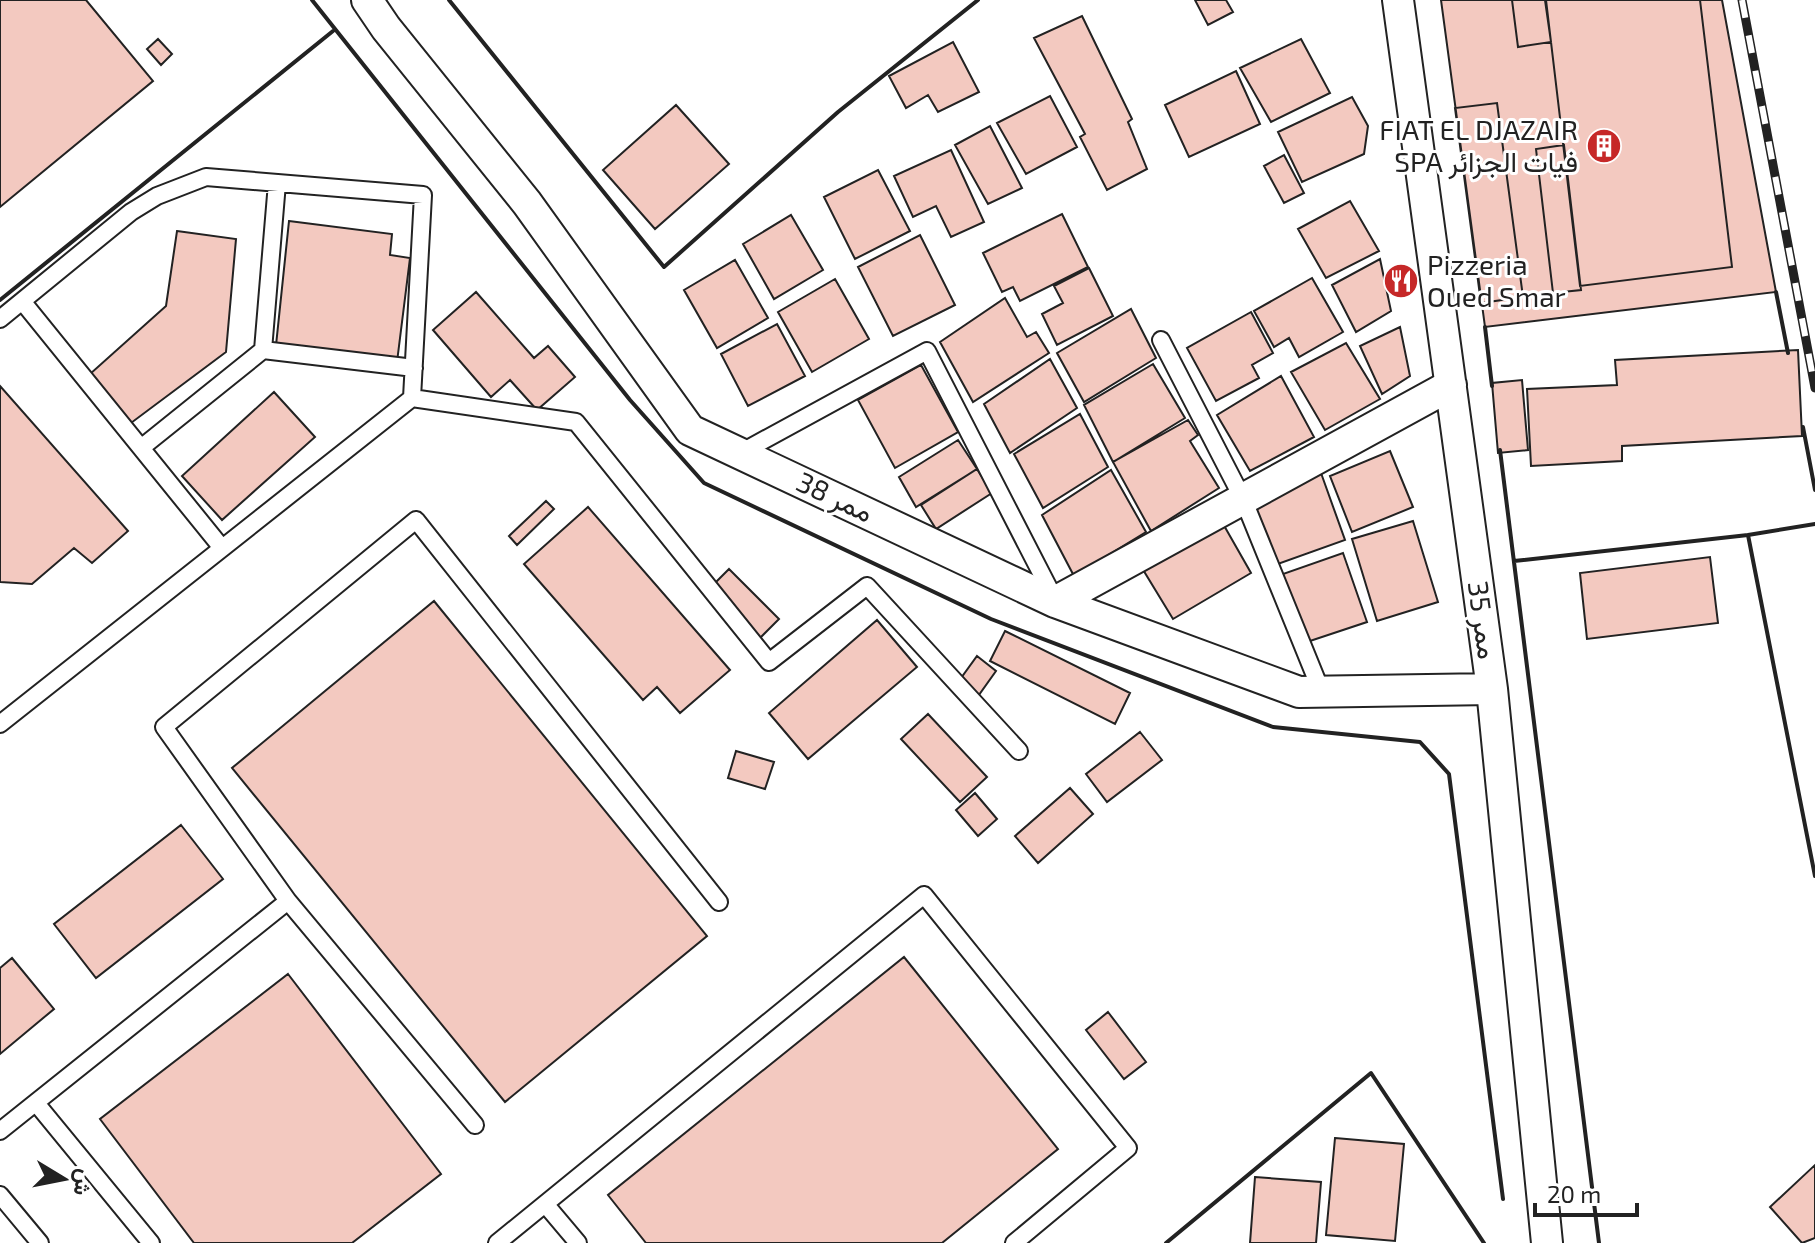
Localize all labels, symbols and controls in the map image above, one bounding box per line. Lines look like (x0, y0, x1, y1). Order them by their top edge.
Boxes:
place label: FIAT EL DJAZAIR SPA فيات الجزائر (1379, 112, 1578, 180)
building icon: FIAT EL DJAZAIR SPA فيات الجزائر (1585, 127, 1623, 165)
place label: Pizzeria Oued Smar (1427, 247, 1566, 313)
restaurant icon: Pizzeria Oued Smar (1382, 262, 1420, 300)
street label: ممر 38 (791, 464, 879, 530)
street label: ممر 35 (1460, 579, 1506, 661)
north arrow (24, 1139, 104, 1219)
text: ش (68, 1167, 100, 1198)
scale bar (1535, 1167, 1637, 1217)
text: 20 m (1547, 1179, 1601, 1208)

